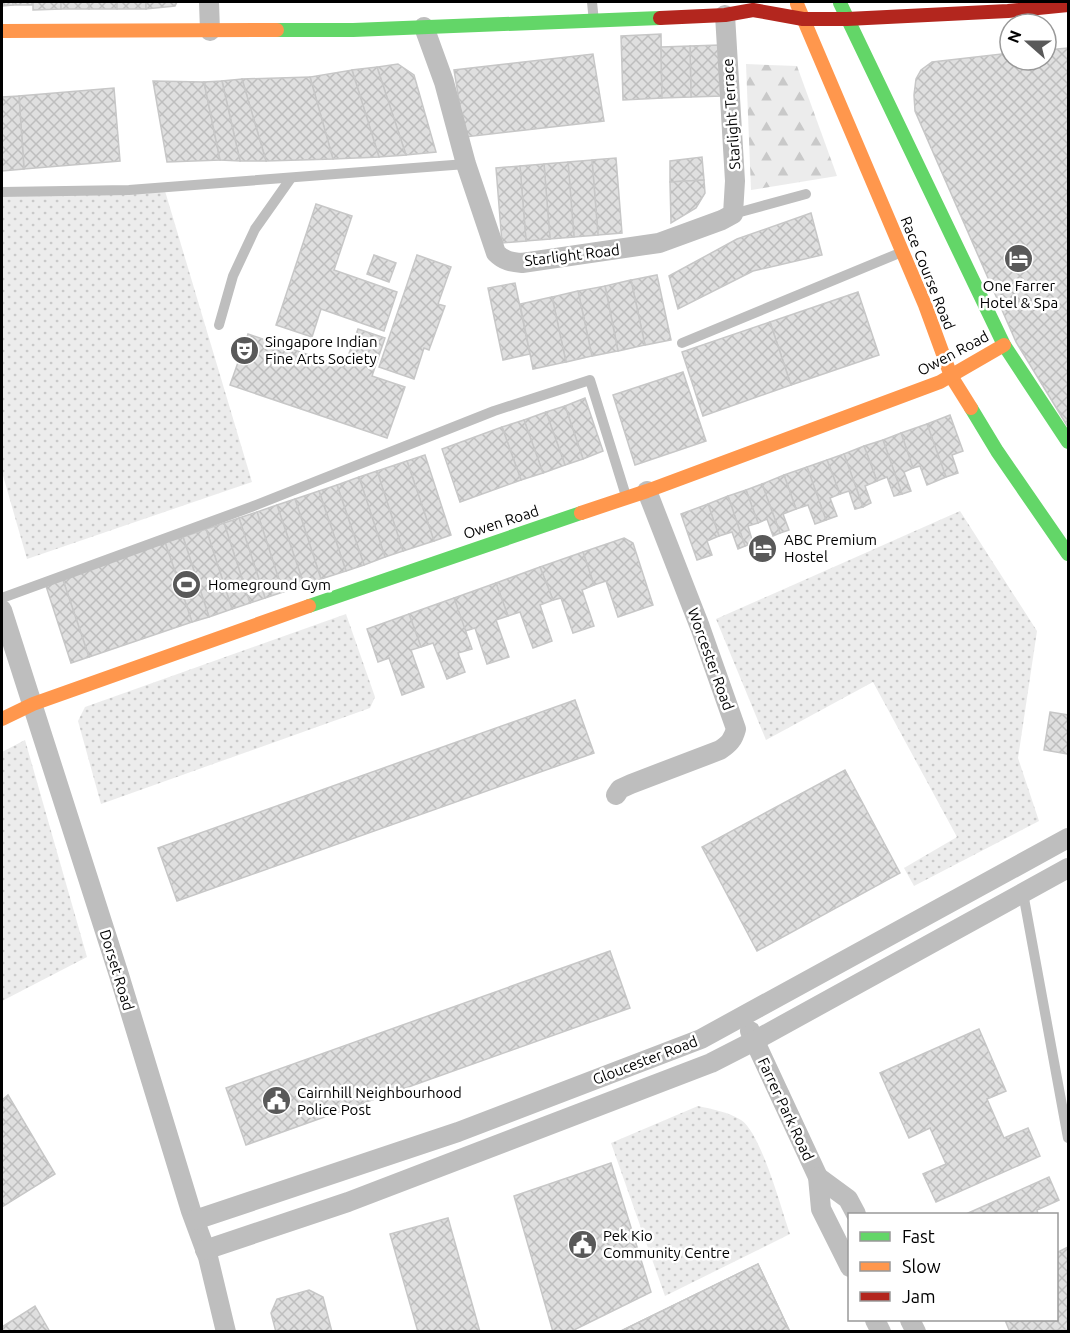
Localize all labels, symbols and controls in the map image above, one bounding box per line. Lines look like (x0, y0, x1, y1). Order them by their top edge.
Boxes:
north arrow (998, 12, 1058, 72)
text: N (1003, 28, 1025, 45)
street label: Starlight Terrace (719, 58, 743, 170)
street label: Race Course Road (898, 214, 958, 332)
street label: Starlight Road (523, 241, 621, 269)
hotel icon: One Farrer Hotel & Spa (1003, 242, 1035, 274)
place label: One Farrer Hotel & Spa (980, 277, 1058, 311)
street label: Owen Road (915, 327, 991, 379)
place label: Singapore Indian Fine Arts Society (265, 333, 377, 367)
theatre icon: Singapore Indian Fine Arts Society (228, 334, 260, 366)
street label: Owen Road (461, 502, 541, 542)
place label: ABC Premium Hostel (784, 531, 877, 565)
hotel icon: ABC Premium Hostel (747, 532, 779, 564)
sports icon: Homeground Gym (171, 568, 203, 600)
place label: Homeground Gym (208, 576, 331, 593)
street label: Worcester Road (685, 606, 737, 712)
street label: Dorset Road (97, 927, 137, 1013)
street label: Gloucester Road (590, 1032, 700, 1088)
street label: Farrer Park Road (755, 1055, 817, 1163)
place label: Cairnhill Neighbourhood Police Post (297, 1084, 462, 1118)
public building icon: Cairnhill Neighbourhood Police Post (260, 1085, 292, 1117)
legend (848, 1213, 1058, 1321)
text: Fast (902, 1226, 935, 1246)
place label: Pek Kio Community Centre (603, 1227, 730, 1261)
public building icon: Pek Kio Community Centre (566, 1228, 598, 1260)
text: Slow (902, 1256, 941, 1276)
text: Jam (902, 1286, 936, 1306)

